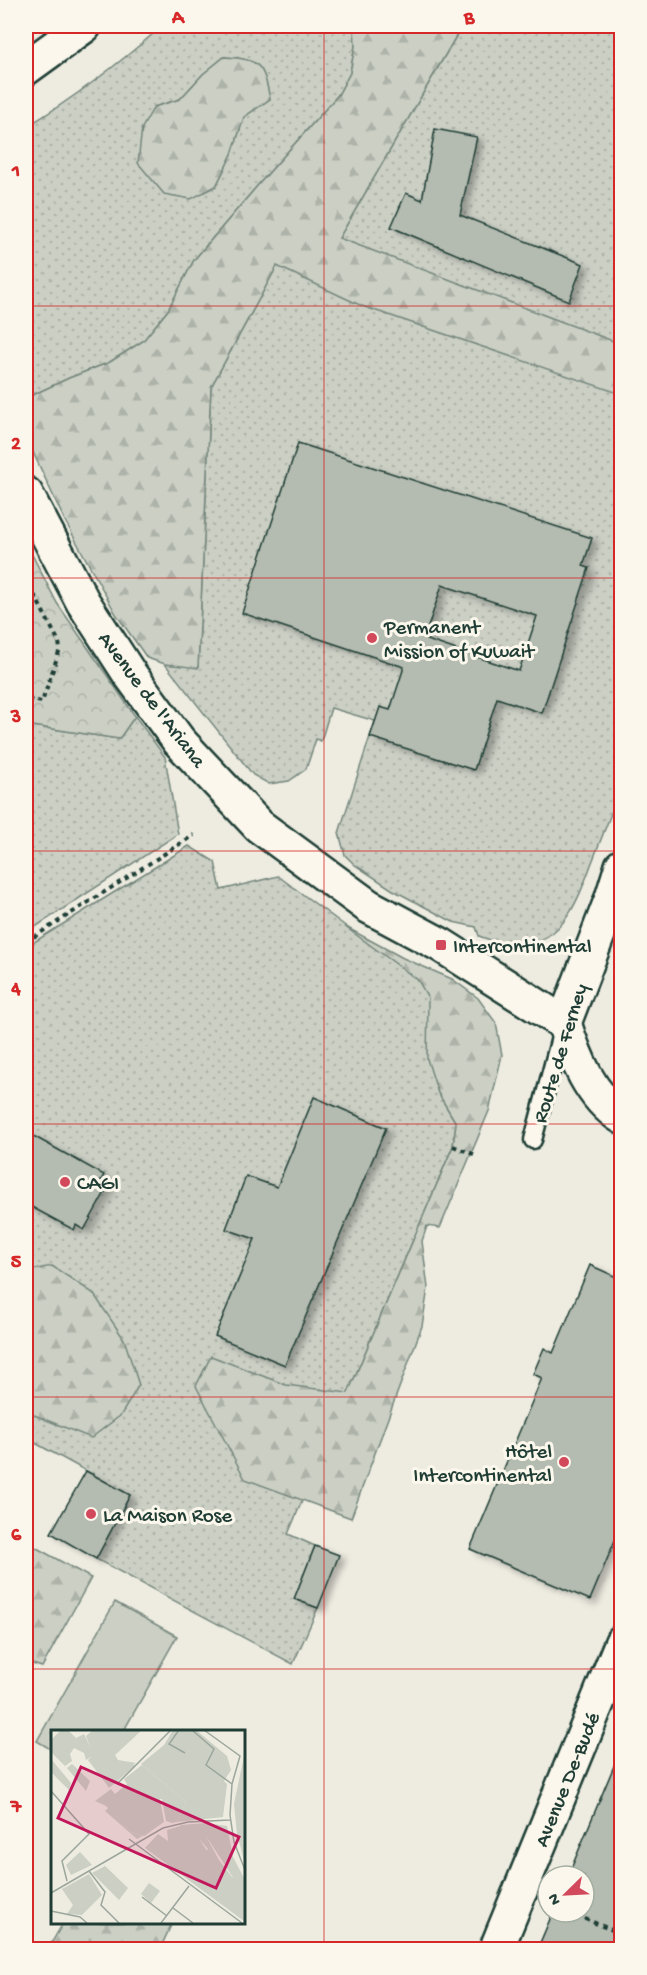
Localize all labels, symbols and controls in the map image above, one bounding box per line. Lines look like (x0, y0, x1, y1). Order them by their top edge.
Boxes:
text: A (171, 8, 186, 31)
text: B (463, 8, 475, 31)
text: 1 (11, 161, 20, 184)
text: 2 (11, 434, 21, 457)
place label: Permanent Mission of Kuwait (383, 617, 536, 666)
street label: Avenue de l'Ariana (91, 628, 210, 775)
marker: Permanent Mission of Kuwait (365, 631, 379, 645)
text: 3 (10, 707, 21, 730)
place label: Intercontinental (453, 936, 592, 961)
marker: Intercontinental (434, 938, 448, 952)
text: 4 (10, 979, 21, 1002)
street label: Route de Ferney (529, 981, 595, 1127)
place label: CAGI (77, 1173, 119, 1198)
marker: CAGI (58, 1175, 72, 1189)
text: 5 (11, 1252, 22, 1275)
place label: Hôtel Intercontinental (413, 1441, 552, 1490)
marker: Hôtel Intercontinental (557, 1455, 571, 1469)
place label: La Maison Rose (103, 1505, 233, 1530)
marker: La Maison Rose (84, 1507, 98, 1521)
text: 6 (11, 1525, 22, 1548)
street label: Avenue De-Budé (531, 1708, 608, 1851)
inset map (51, 1730, 244, 1924)
text: 7 (10, 1797, 23, 1820)
north arrow (536, 1864, 596, 1924)
text: N (544, 1890, 566, 1907)

